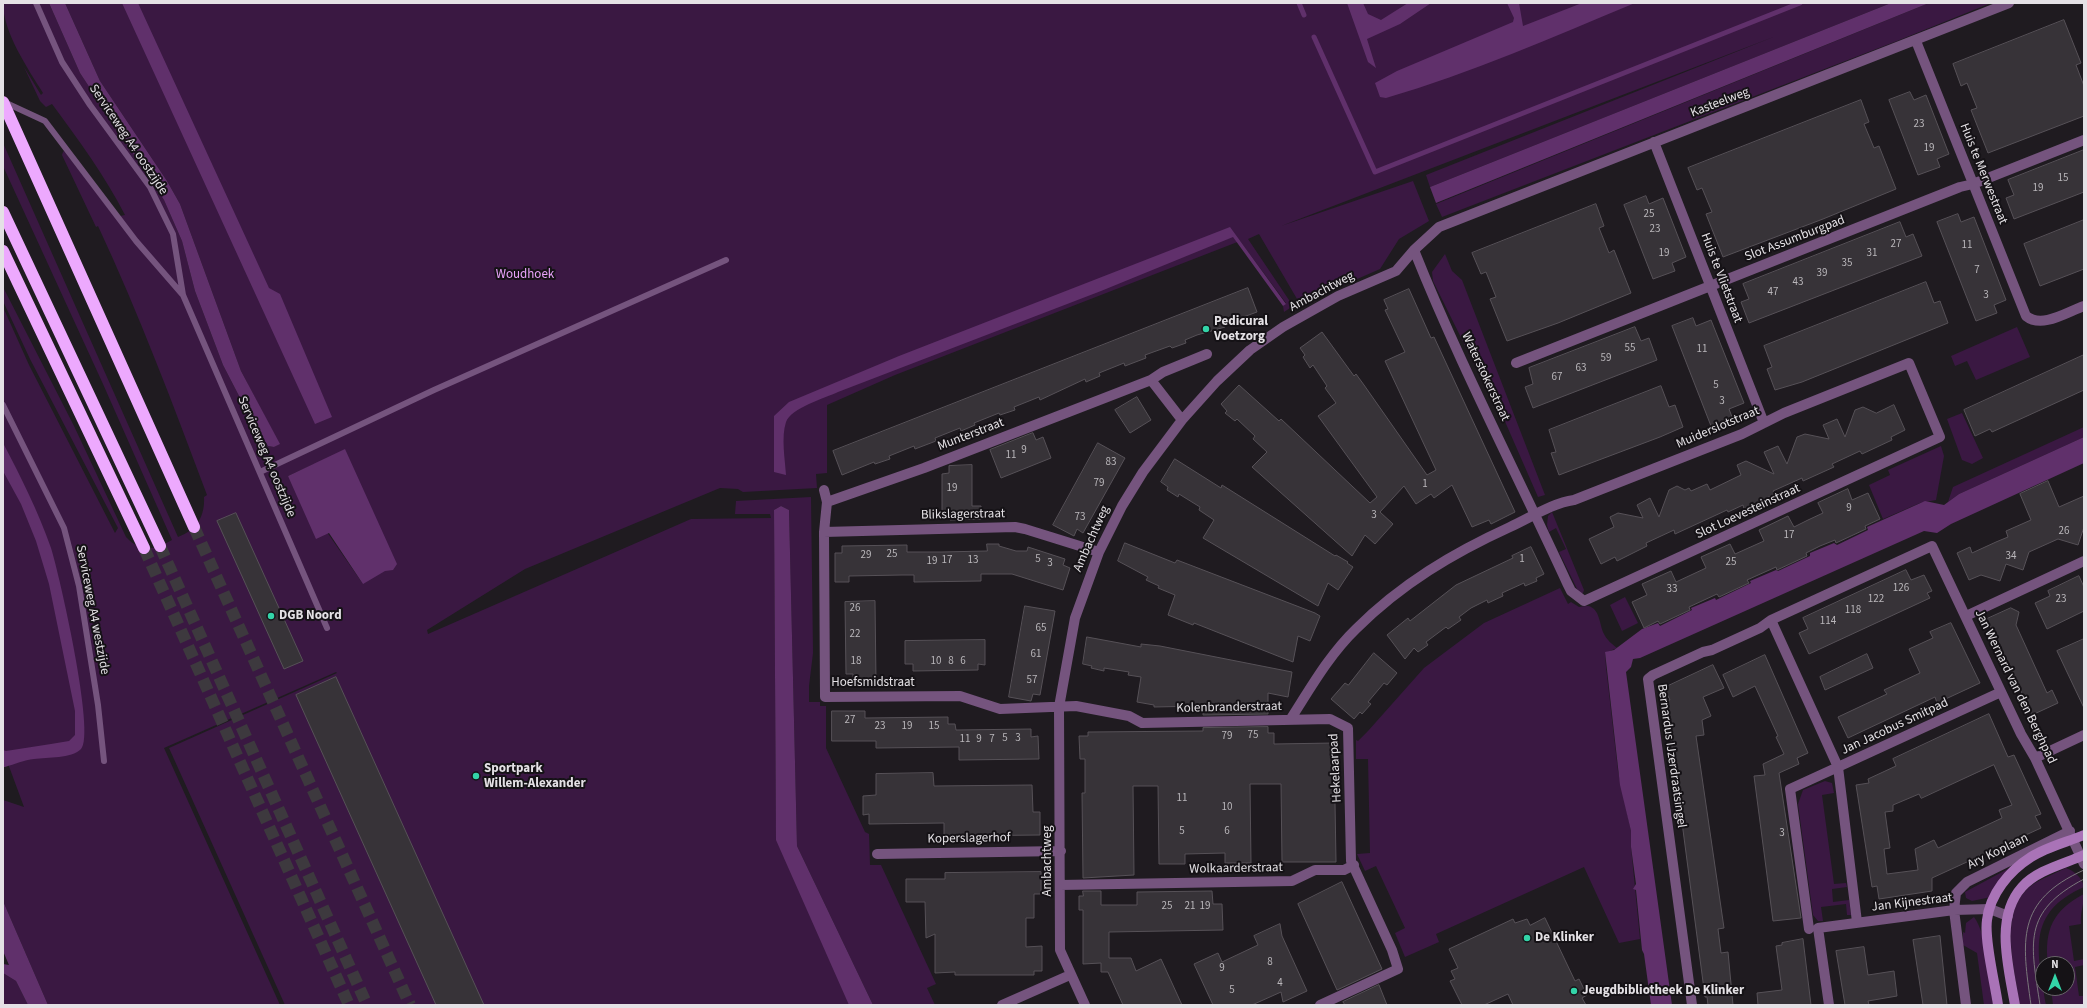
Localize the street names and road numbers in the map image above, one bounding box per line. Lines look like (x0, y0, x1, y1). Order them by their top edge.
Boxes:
street label: Serviceweg A4 oostzijde (85, 82, 171, 198)
street label: Kasteelweg (1688, 85, 1752, 121)
street label: Huis te Merwestraat (1956, 121, 2010, 227)
street label: Slot Assumburgpad (1743, 213, 1847, 265)
street label: Huis te Vlietstraat (1697, 231, 1745, 325)
street label: Ambachtweg (1287, 268, 1357, 316)
street label: Waterstokerstraat (1458, 330, 1512, 424)
street label: Serviceweg A4 oostzijde (233, 394, 299, 520)
street label: Muiderslotstraat (1674, 403, 1762, 453)
street label: Munterstraat (936, 415, 1006, 455)
street label: Slot Loevesteinstraat (1693, 481, 1803, 543)
street label: Ambachtweg (1070, 503, 1114, 575)
street label: Blikslagerstraat (921, 506, 1005, 524)
street label: Serviceweg A4 westzijde (72, 544, 112, 676)
street label: Jan Wernard van den Berghpad (1971, 607, 2059, 767)
street label: Hoefsmidstraat (831, 675, 915, 691)
street label: Bernardus IJzerdraatsingel (1653, 683, 1689, 829)
street label: Jan Jacobus Smitpad (1839, 695, 1951, 759)
street label: Kolenbranderstraat (1176, 699, 1282, 717)
street label: Hekelaarpad (1326, 733, 1346, 803)
street label: Ambachtweg (1040, 826, 1056, 896)
street label: Koperslagerhof (927, 830, 1011, 848)
street label: Ary Koplaan (1965, 831, 2031, 873)
street label: Wolkaarderstraat (1189, 860, 1283, 878)
street label: Jan Kijnestraat (1871, 890, 1953, 916)

